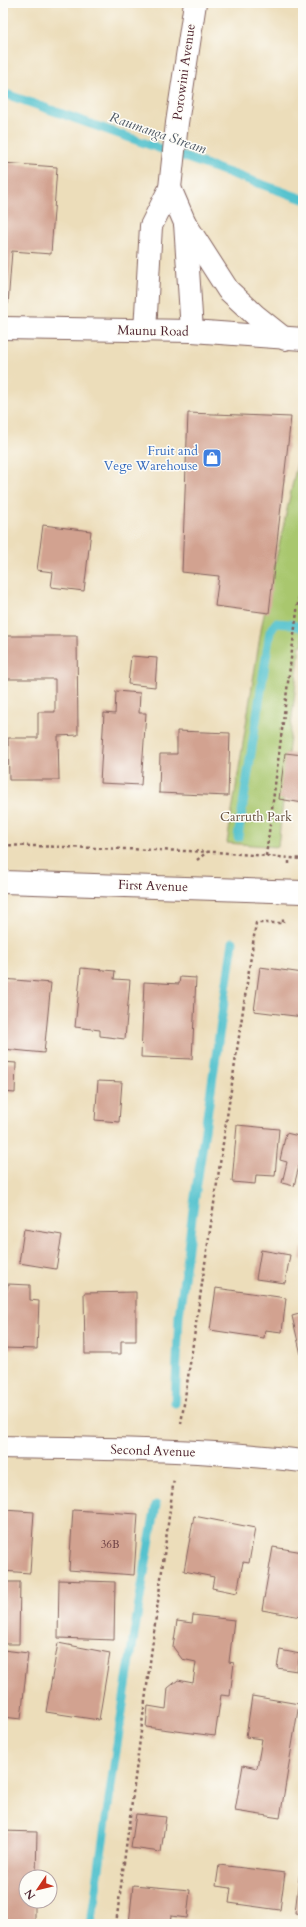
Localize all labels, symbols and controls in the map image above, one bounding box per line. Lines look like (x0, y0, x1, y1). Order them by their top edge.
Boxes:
street label: Porowini Avenue (168, 23, 200, 121)
water label: Raumanga Stream (107, 107, 210, 159)
street label: Maunu Road (117, 321, 189, 341)
place label: Fruit and Vege Warehouse (104, 442, 198, 475)
shop icon: Fruit and Vege Warehouse (201, 447, 223, 469)
park label: Carruth Park (220, 808, 292, 826)
street label: First Avenue (118, 876, 188, 896)
street label: Second Avenue (110, 1441, 196, 1461)
house number: 36B (101, 1537, 119, 1552)
north arrow (18, 1869, 58, 1909)
text: N (21, 1886, 39, 1903)

